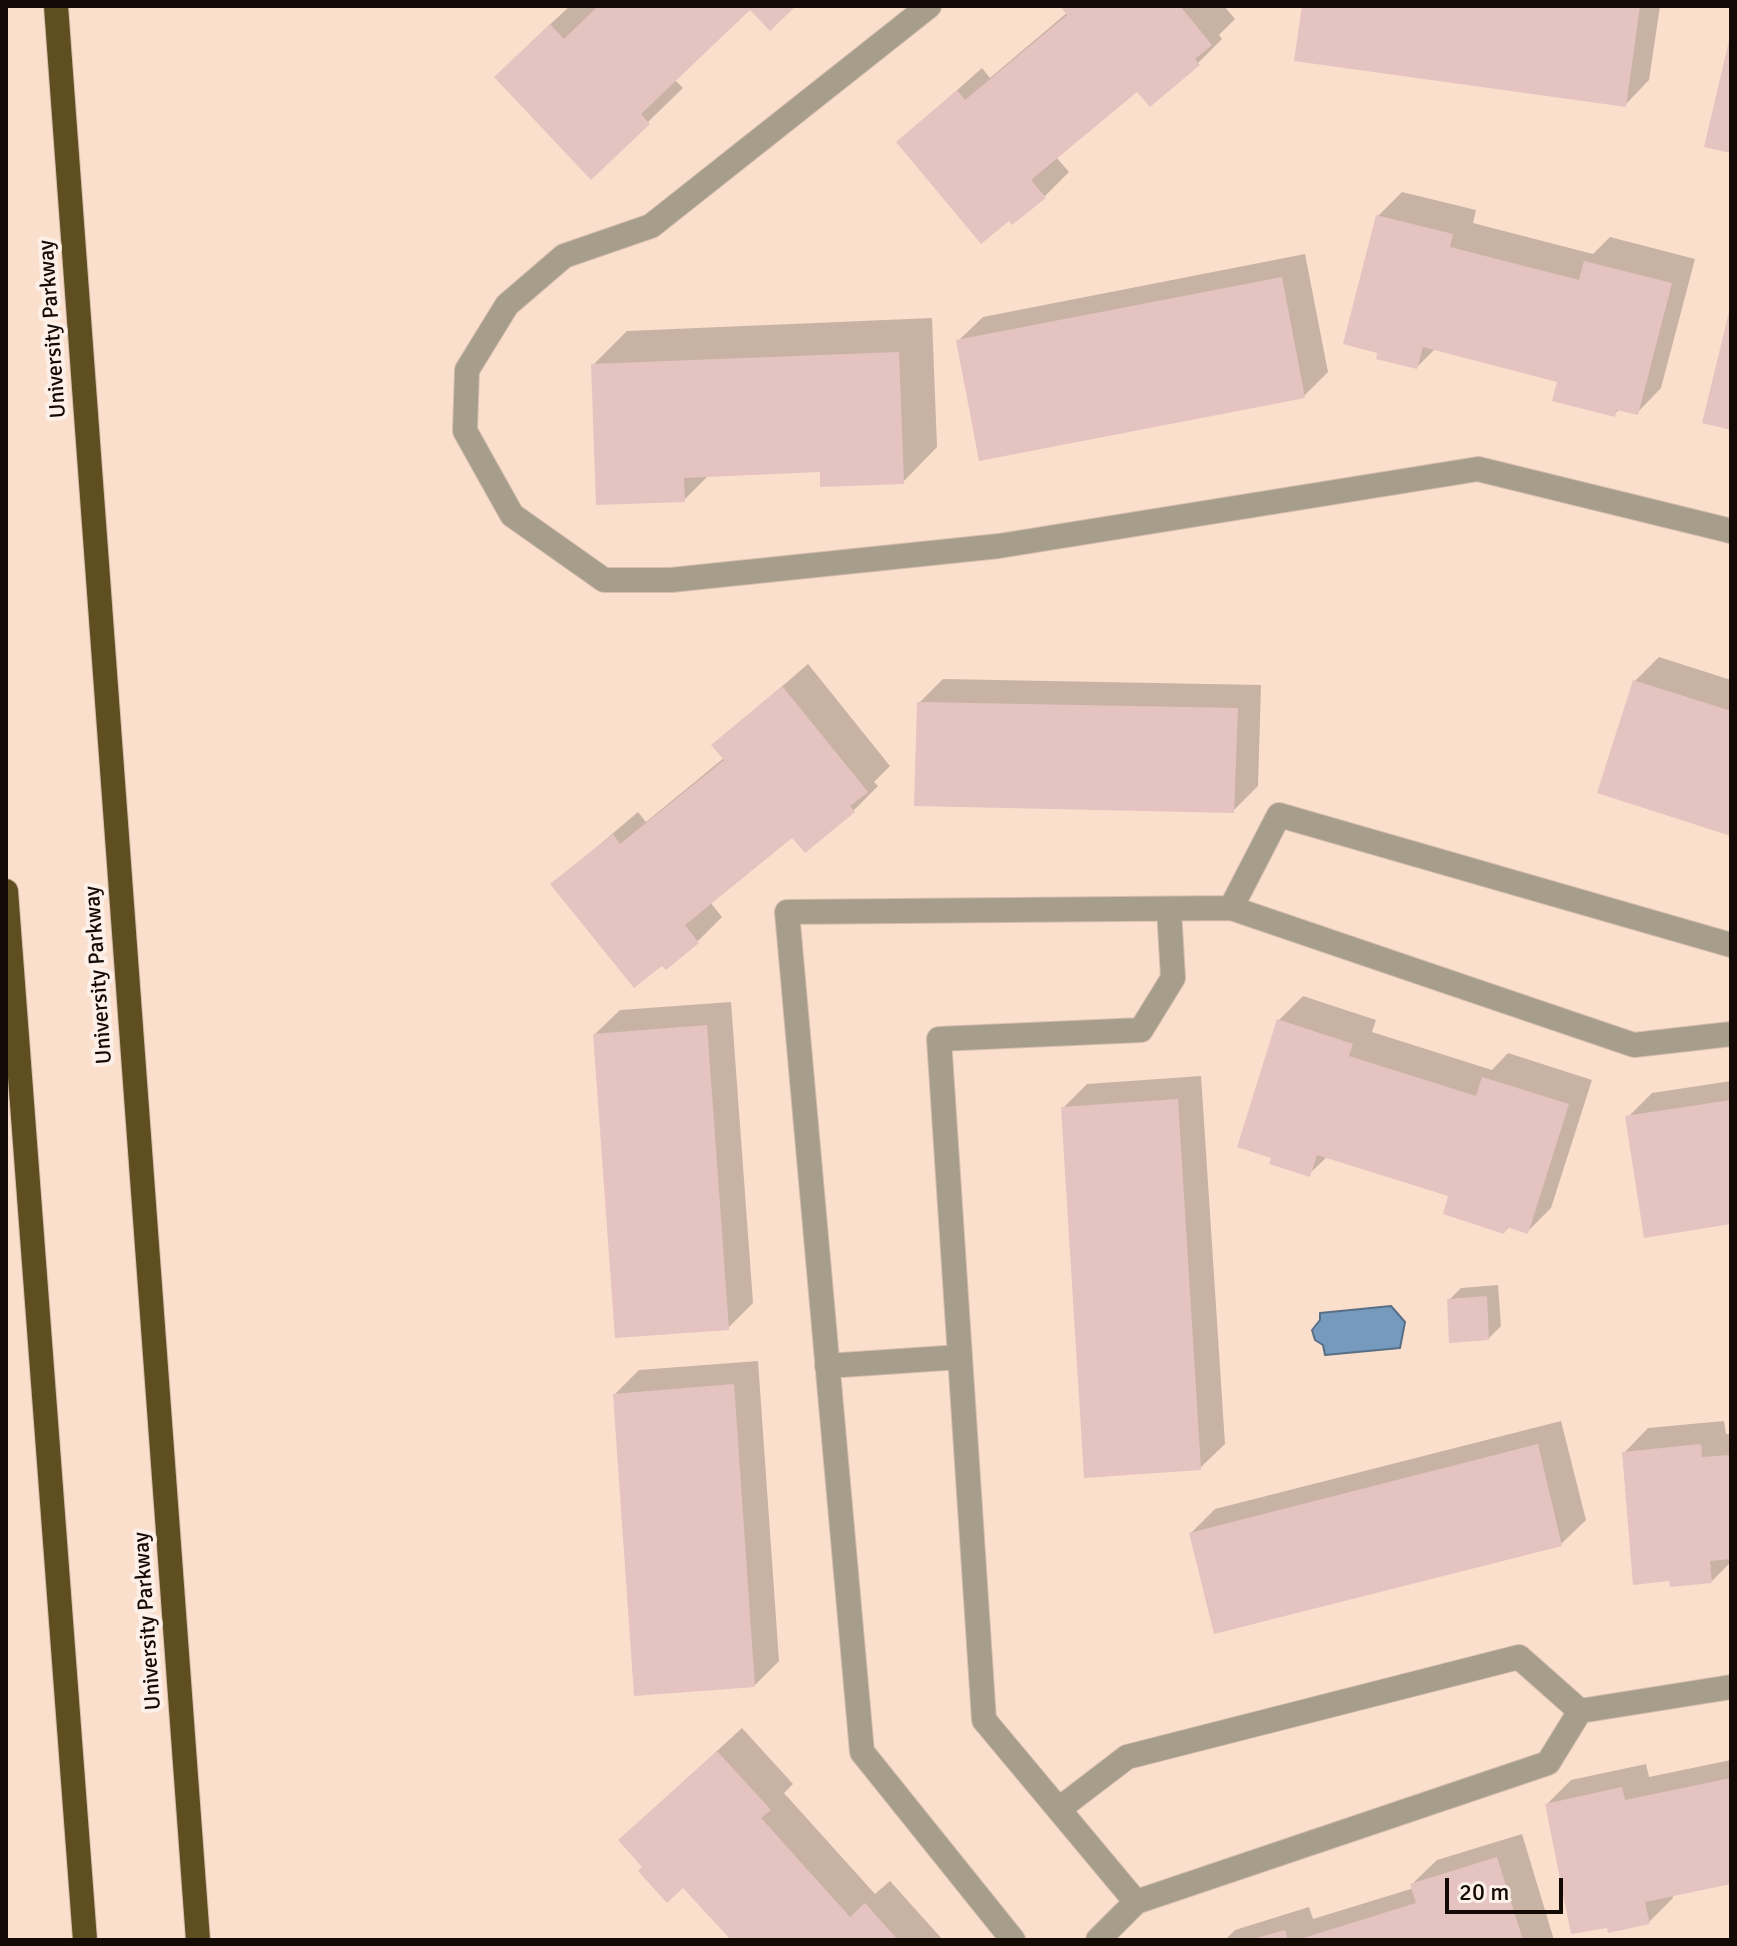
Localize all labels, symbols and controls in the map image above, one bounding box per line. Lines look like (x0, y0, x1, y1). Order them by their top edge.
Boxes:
street label: University Parkway (34, 239, 72, 419)
street label: University Parkway (80, 885, 118, 1065)
street label: University Parkway (129, 1531, 167, 1711)
scale bar (1449, 1862, 1567, 1912)
text: 20 m (1459, 1877, 1509, 1907)

